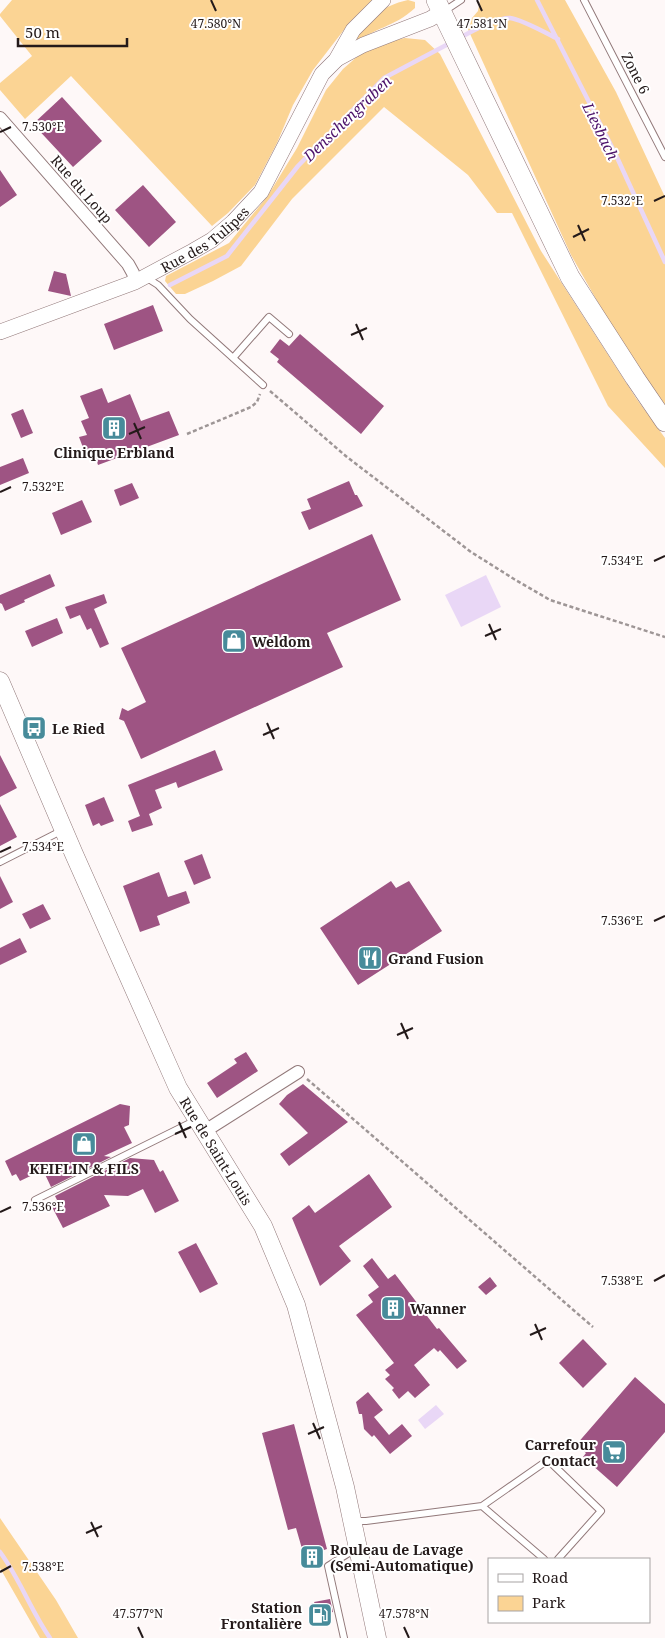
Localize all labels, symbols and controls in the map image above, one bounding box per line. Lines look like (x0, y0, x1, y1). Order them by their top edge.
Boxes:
scale bar (18, 15, 126, 47)
text: 47.580°N (191, 15, 241, 32)
text: 47.581°N (457, 15, 507, 32)
text: 50 m (25, 22, 60, 42)
street label: Zone 6 (617, 49, 655, 97)
water label: Denschengraben (298, 71, 395, 166)
water label: Liesbach (578, 98, 624, 163)
text: 7.530°E (22, 118, 64, 135)
street label: Rue du Loup (47, 151, 117, 227)
text: 7.532°E (601, 192, 643, 209)
street label: Rue des Tulipes (157, 202, 253, 276)
building icon: Clinique Erbland (101, 415, 127, 441)
place label: Clinique Erbland (54, 443, 174, 462)
text: 7.532°E (22, 478, 64, 495)
text: 7.534°E (601, 552, 643, 569)
shop icon: Weldom (221, 628, 247, 654)
place label: Weldom (252, 632, 311, 651)
bus stop icon: Le Ried (21, 715, 47, 741)
place label: Le Ried (52, 719, 105, 738)
text: 7.534°E (22, 838, 64, 855)
text: 7.536°E (601, 912, 643, 929)
restaurant icon: Grand Fusion (357, 945, 383, 971)
place label: Grand Fusion (388, 949, 484, 968)
street label: Rue de Saint-Louis (176, 1093, 257, 1208)
shop icon: KEIFLIN & FILS (71, 1131, 97, 1157)
place label: KEIFLIN & FILS (29, 1159, 139, 1178)
text: 7.536°E (22, 1198, 64, 1215)
text: 7.538°E (601, 1272, 643, 1289)
building icon: Wanner (380, 1295, 406, 1321)
place label: Wanner (410, 1299, 467, 1318)
place label: Carrefour Contact (525, 1435, 597, 1470)
supermarket icon: Carrefour Contact (601, 1439, 627, 1465)
place label: Rouleau de Lavage (Semi-Automatique) (330, 1540, 474, 1575)
building icon: Rouleau de Lavage (Semi-Automatique) (299, 1544, 325, 1570)
text: 7.538°E (22, 1558, 64, 1575)
legend (488, 1558, 650, 1623)
text: Road (532, 1567, 568, 1587)
text: Park (532, 1592, 566, 1612)
place label: Station Frontalière (221, 1598, 302, 1633)
fuel station icon: Station Frontalière (307, 1602, 333, 1628)
text: 47.577°N (113, 1605, 163, 1622)
text: 47.578°N (379, 1605, 429, 1622)

